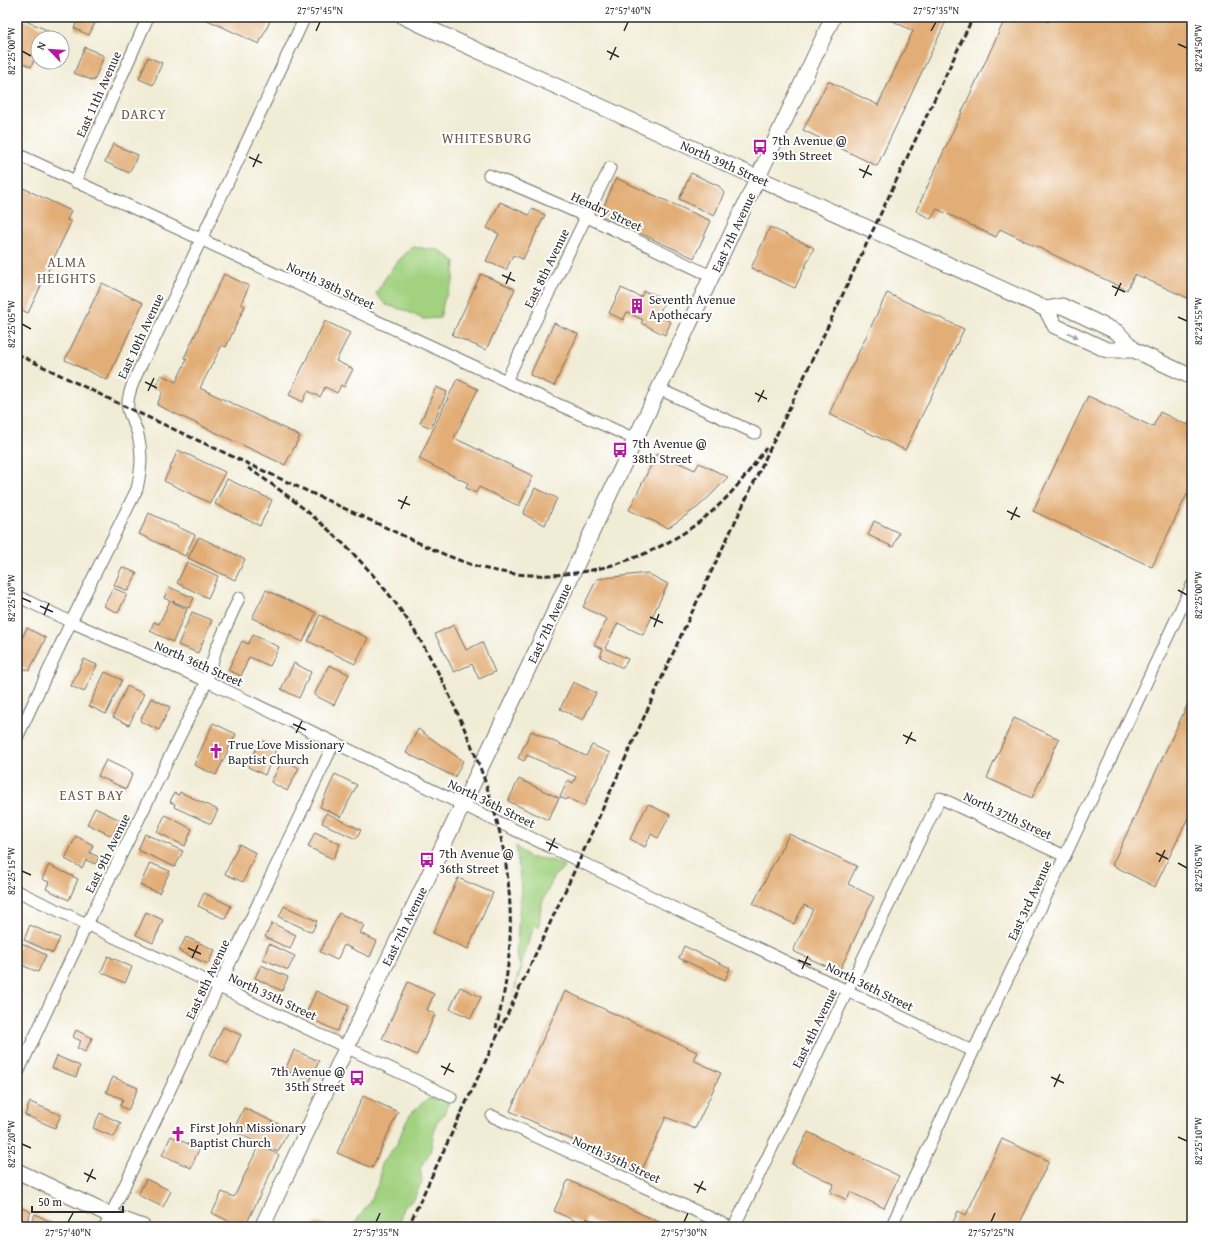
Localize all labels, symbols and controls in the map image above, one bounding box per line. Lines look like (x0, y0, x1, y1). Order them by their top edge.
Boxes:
text: 27°57'45"N (297, 3, 343, 18)
text: 27°57'40"N (605, 3, 651, 18)
text: 27°57'35"N (913, 3, 959, 18)
text: 82°24'50"W (1191, 24, 1206, 72)
text: 82°25'00"W (4, 27, 19, 75)
north arrow (30, 30, 70, 70)
text: N (32, 38, 50, 52)
street label: East 11th Avenue (71, 48, 126, 140)
district label: DARCY (121, 104, 167, 124)
district label: WHITESBURG (442, 128, 532, 148)
place label: 7th Avenue @ 39th Street (772, 131, 847, 165)
street label: North 39th Street (677, 135, 773, 192)
bus stop icon: 7th Avenue @ 39th Street (751, 138, 769, 156)
street label: Hendry Street (568, 187, 646, 236)
street label: East 7th Avenue (707, 189, 760, 275)
street label: East 8th Avenue (519, 225, 574, 311)
district label: ALMA HEIGHTS (37, 252, 97, 288)
street label: North 38th Street (284, 257, 378, 314)
street label: East 10th Avenue (112, 290, 169, 382)
place label: Seventh Avenue Apothecary (649, 290, 736, 324)
building icon: Seventh Avenue Apothecary (628, 297, 646, 315)
text: 82°24'55"W (1191, 297, 1206, 345)
text: 82°25'05"W (4, 300, 19, 348)
one-way arrow (1067, 332, 1079, 338)
place label: 7th Avenue @ 38th Street (632, 434, 707, 468)
bus stop icon: 7th Avenue @ 38th Street (611, 441, 629, 459)
text: 82°25'00"W (1191, 571, 1206, 619)
text: 82°25'10"W (4, 574, 19, 622)
street label: East 7th Avenue (523, 580, 576, 666)
street label: North 36th Street (151, 635, 247, 692)
place label: True Love Missionary Baptist Church (228, 735, 345, 769)
church icon: True Love Missionary Baptist Church (207, 742, 225, 760)
street label: North 36th Street (445, 774, 539, 833)
district label: EAST BAY (60, 785, 124, 805)
street label: North 37th Street (961, 787, 1055, 844)
street label: East 9th Avenue (80, 810, 135, 896)
place label: 7th Avenue @ 36th Street (439, 844, 514, 878)
text: 82°25'05"W (1191, 844, 1206, 892)
text: 82°25'15"W (4, 847, 19, 895)
bus stop icon: 7th Avenue @ 36th Street (418, 851, 436, 869)
street label: East 3rd Avenue (1003, 857, 1056, 943)
street label: East 7th Avenue (377, 883, 432, 969)
street label: East 8th Avenue (181, 936, 234, 1022)
street label: North 36th Street (823, 957, 917, 1016)
street label: North 35th Street (226, 968, 320, 1025)
street label: East 4th Avenue (787, 985, 842, 1071)
place label: 7th Avenue @ 35th Street (270, 1062, 345, 1096)
bus stop icon: 7th Avenue @ 35th Street (348, 1069, 366, 1087)
text: 82°25'10"W (1191, 1117, 1206, 1165)
place label: First John Missionary Baptist Church (190, 1118, 307, 1152)
text: 82°25'20"W (4, 1120, 19, 1168)
church icon: First John Missionary Baptist Church (169, 1125, 187, 1143)
street label: North 35th Street (570, 1131, 664, 1188)
scale bar (32, 1188, 123, 1214)
text: 50 m (38, 1193, 62, 1210)
text: 27°57'40"N (45, 1225, 91, 1240)
text: 27°57'35"N (353, 1225, 399, 1240)
text: 27°57'30"N (661, 1225, 707, 1240)
text: 27°57'25"N (968, 1225, 1014, 1240)

